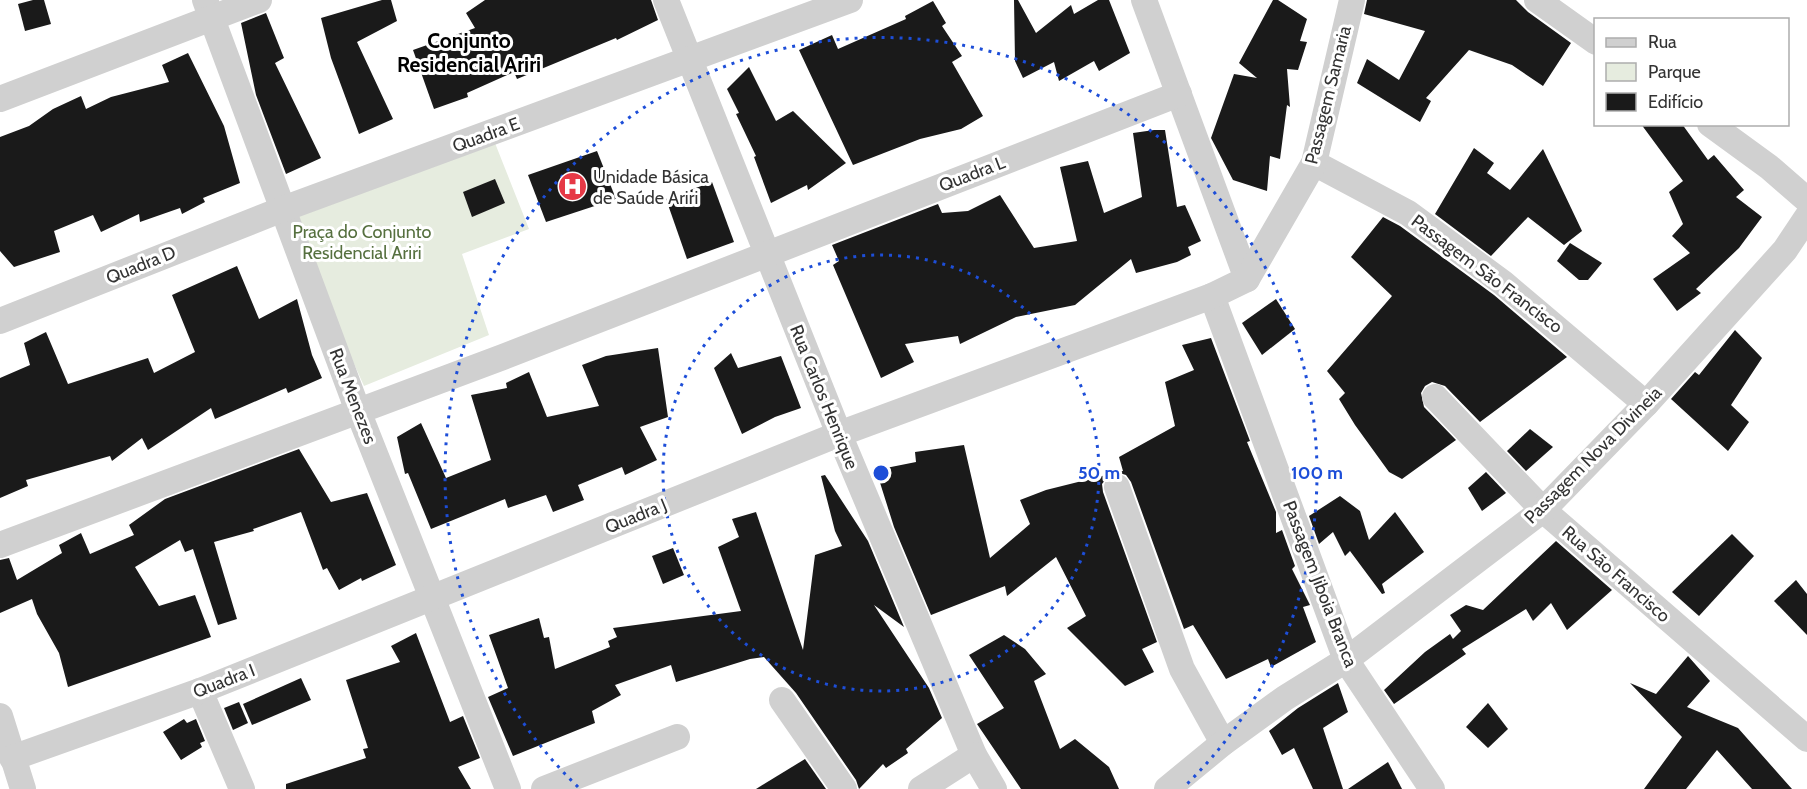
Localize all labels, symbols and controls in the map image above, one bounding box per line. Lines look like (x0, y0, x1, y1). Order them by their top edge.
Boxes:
legend (1594, 18, 1789, 126)
street label: Passagem Samaria (1300, 23, 1356, 167)
district label: Conjunto Residencial Ariri (397, 28, 541, 77)
text: Rua (1648, 31, 1677, 53)
text: Parque (1648, 61, 1701, 83)
text: Edifício (1648, 91, 1703, 113)
street label: Quadra E (449, 113, 523, 157)
street label: Quadra L (936, 151, 1008, 197)
place label: Unidade Básica de Saúde Ariri (593, 166, 709, 209)
hospital icon: Unidade Básica de Saúde Ariri (556, 171, 588, 203)
street label: Passagem São Francisco (1407, 210, 1567, 338)
park label: Praça do Conjunto Residencial Ariri (292, 221, 432, 264)
street label: Quadra D (103, 241, 179, 289)
street label: Rua Carlos Henrique (785, 322, 863, 472)
street label: Rua Menezes (325, 345, 381, 447)
street label: Passagem Nova Divineia (1520, 382, 1666, 528)
text: 50 m (1078, 462, 1120, 484)
text: 100 m (1291, 462, 1343, 484)
centre of rings (871, 463, 891, 483)
street label: Quadra J (602, 494, 670, 538)
street label: Passagem Jiboia Branca (1278, 498, 1362, 671)
street label: Rua São Francisco (1557, 521, 1675, 627)
street label: Quadra I (190, 659, 258, 703)

